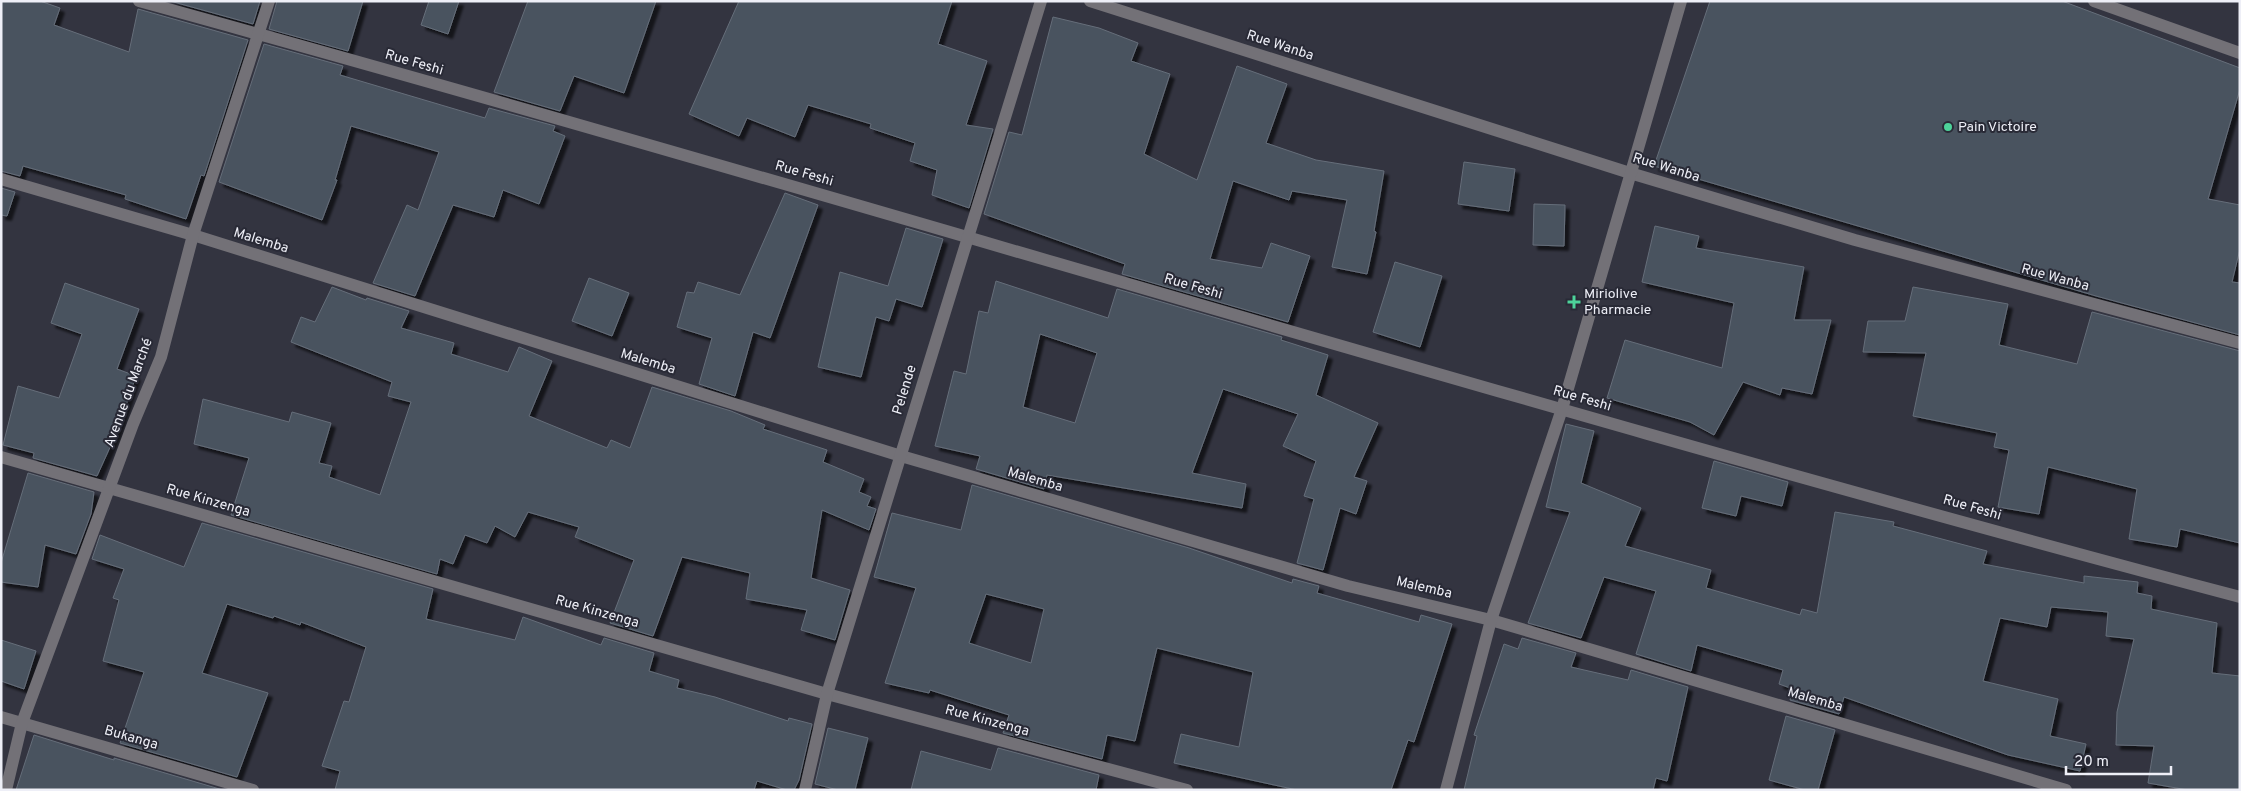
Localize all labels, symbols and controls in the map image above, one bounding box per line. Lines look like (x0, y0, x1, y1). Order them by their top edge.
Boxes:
street label: Rue Wanba (1244, 27, 1316, 65)
street label: Rue Feshi (383, 47, 445, 79)
place label: Pain Victoire (1958, 119, 2037, 136)
marker: Pain Victoire (1942, 121, 1954, 133)
street label: Rue Wanba (1630, 150, 1702, 186)
street label: Rue Feshi (773, 158, 835, 190)
street label: Malemba (231, 225, 291, 257)
street label: Rue Wanba (2019, 261, 2091, 295)
street label: Rue Feshi (1162, 271, 1224, 303)
place label: Miriolive Pharmacie (1584, 286, 1651, 319)
marker: Miriolive Pharmacie (1568, 296, 1580, 308)
street label: Avenue du Marché (101, 336, 157, 450)
street label: Malemba (618, 346, 678, 378)
street label: Pelende (889, 363, 921, 417)
street label: Rue Feshi (1551, 383, 1613, 415)
street label: Malemba (1005, 464, 1065, 496)
street label: Rue Kinzenga (164, 481, 252, 521)
street label: Rue Feshi (1941, 492, 2003, 524)
street label: Malemba (1394, 573, 1454, 603)
street label: Rue Kinzenga (553, 592, 641, 632)
street label: Malemba (1785, 684, 1845, 716)
street label: Rue Kinzenga (943, 702, 1031, 740)
street label: Bukanga (102, 722, 160, 754)
scale bar (2066, 744, 2171, 776)
text: 20 m (2074, 753, 2109, 772)

